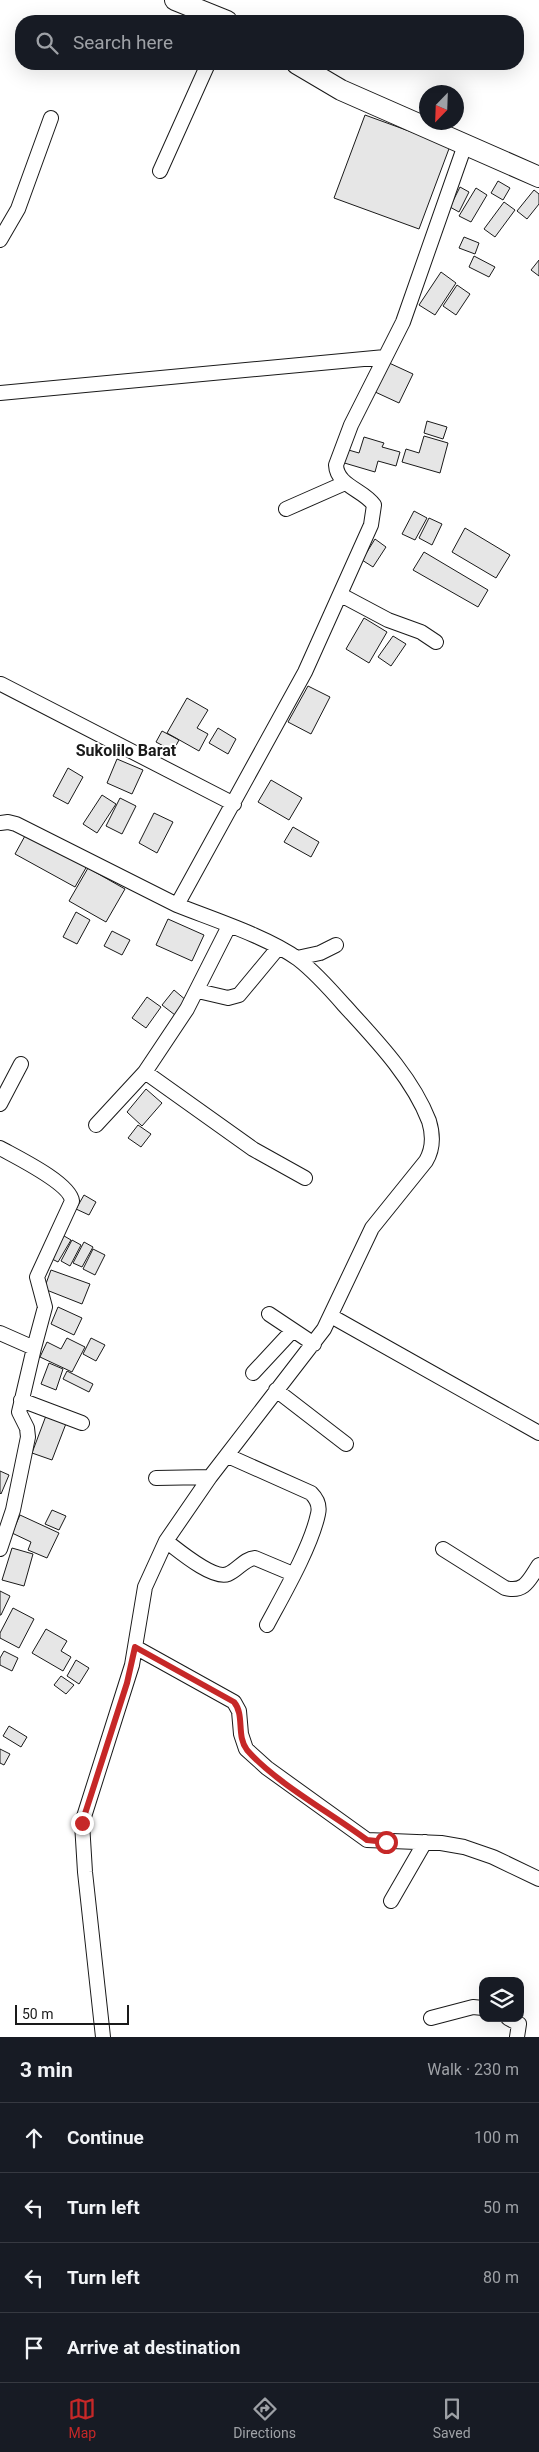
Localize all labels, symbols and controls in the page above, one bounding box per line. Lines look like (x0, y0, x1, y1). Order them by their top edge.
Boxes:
search box (15, 15, 524, 70)
icon: search (33, 29, 61, 57)
text: Search here (73, 31, 173, 54)
north arrow (419, 85, 464, 130)
district label: Sukolilo Barat (76, 741, 177, 760)
route end (71, 1812, 94, 1835)
route start (375, 1831, 398, 1854)
map controls (479, 1977, 524, 2022)
button: layers (479, 1977, 524, 2022)
scale bar (15, 2002, 129, 2025)
text: 50 m (22, 2006, 54, 2022)
text: 3 min (20, 2058, 73, 2082)
text: Walk · 230 m (427, 2060, 519, 2079)
icon: ahead (20, 2124, 48, 2152)
text: Continue (67, 2126, 144, 2149)
text: 100 m (474, 2128, 519, 2147)
icon: left (20, 2194, 48, 2222)
text: Turn left (67, 2196, 140, 2219)
text: 50 m (483, 2198, 519, 2217)
icon: left (20, 2264, 48, 2292)
text: Turn left (67, 2266, 140, 2289)
text: 80 m (483, 2268, 519, 2287)
icon: arrive (20, 2334, 48, 2362)
text: Arrive at destination (67, 2336, 240, 2359)
tab: Map (68, 2395, 96, 2441)
tab: Directions (233, 2395, 296, 2441)
tab: Saved (433, 2395, 471, 2441)

